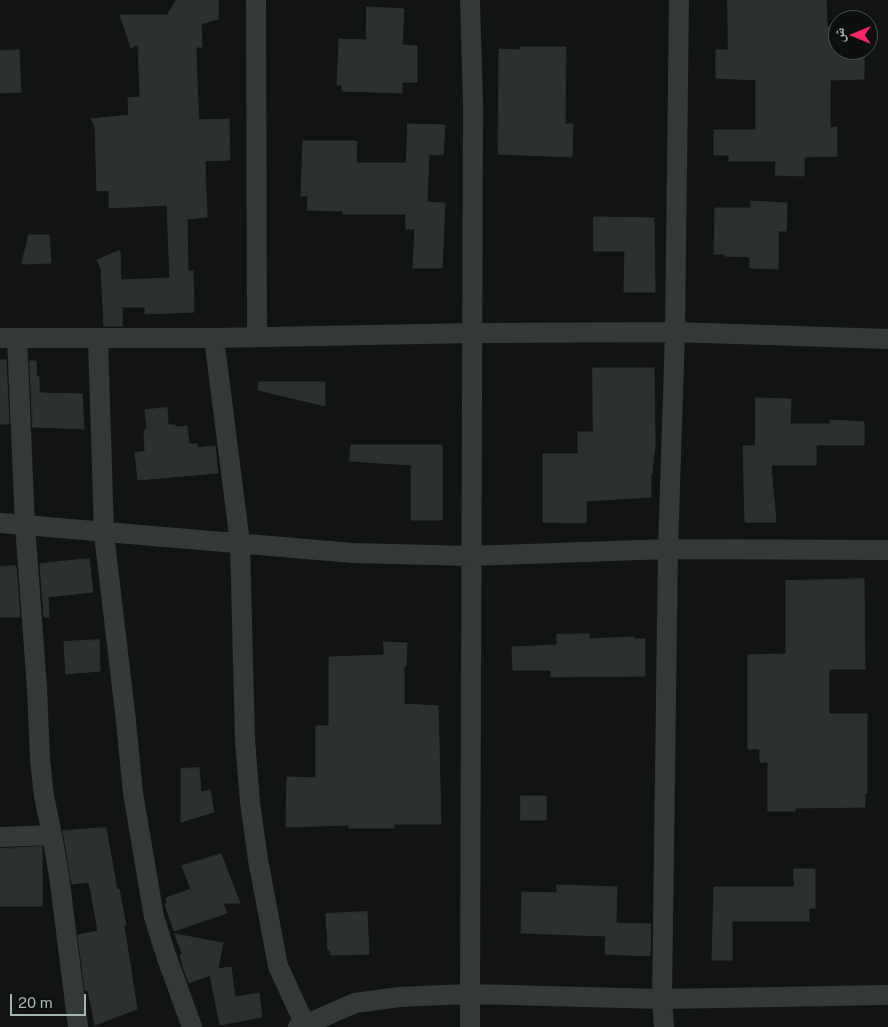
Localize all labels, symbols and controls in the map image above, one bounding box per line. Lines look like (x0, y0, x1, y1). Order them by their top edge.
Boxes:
north arrow (828, 10, 878, 60)
text: ش (831, 28, 847, 42)
scale bar (12, 984, 89, 1016)
text: 20 m (18, 994, 53, 1011)

